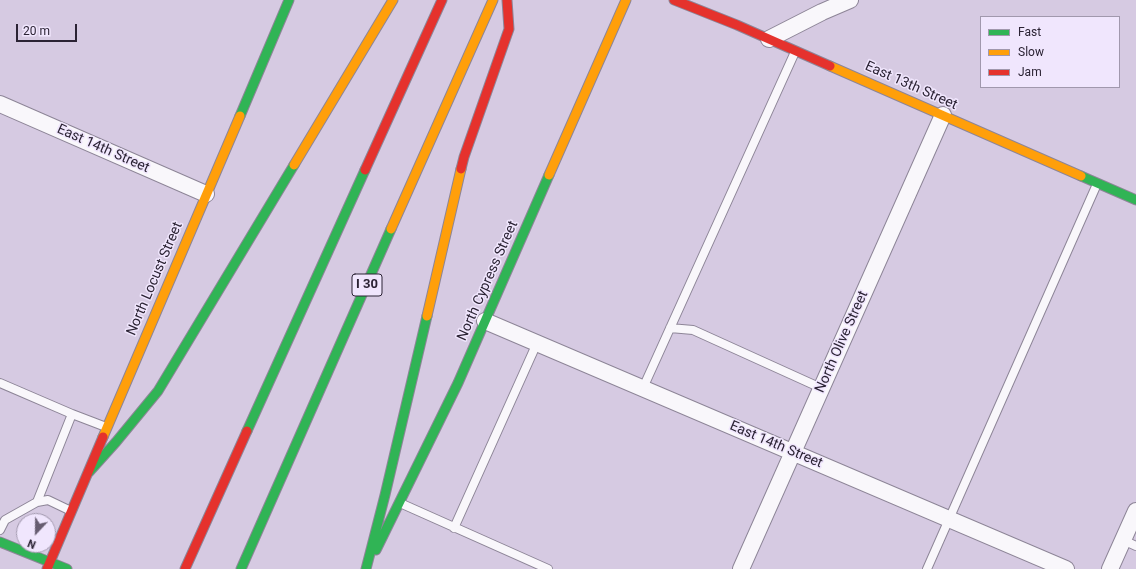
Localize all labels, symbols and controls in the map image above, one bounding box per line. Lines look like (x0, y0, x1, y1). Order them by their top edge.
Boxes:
scale bar (18, 16, 79, 42)
legend (980, 16, 1120, 88)
text: 20 m (23, 24, 50, 38)
text: Fast (1018, 25, 1041, 39)
text: Slow (1018, 45, 1044, 59)
street label: East 13th Street (862, 58, 960, 114)
text: Jam (1018, 65, 1042, 79)
street label: East 14th Street (54, 121, 152, 177)
street label: North Cypress Street (454, 219, 522, 343)
street label: North Locust Street (124, 220, 186, 338)
road number: I 30 (352, 274, 382, 296)
street label: North Olive Street (812, 288, 872, 396)
street label: East 14th Street (727, 418, 825, 472)
north arrow (16, 513, 56, 553)
text: N (26, 536, 38, 551)

